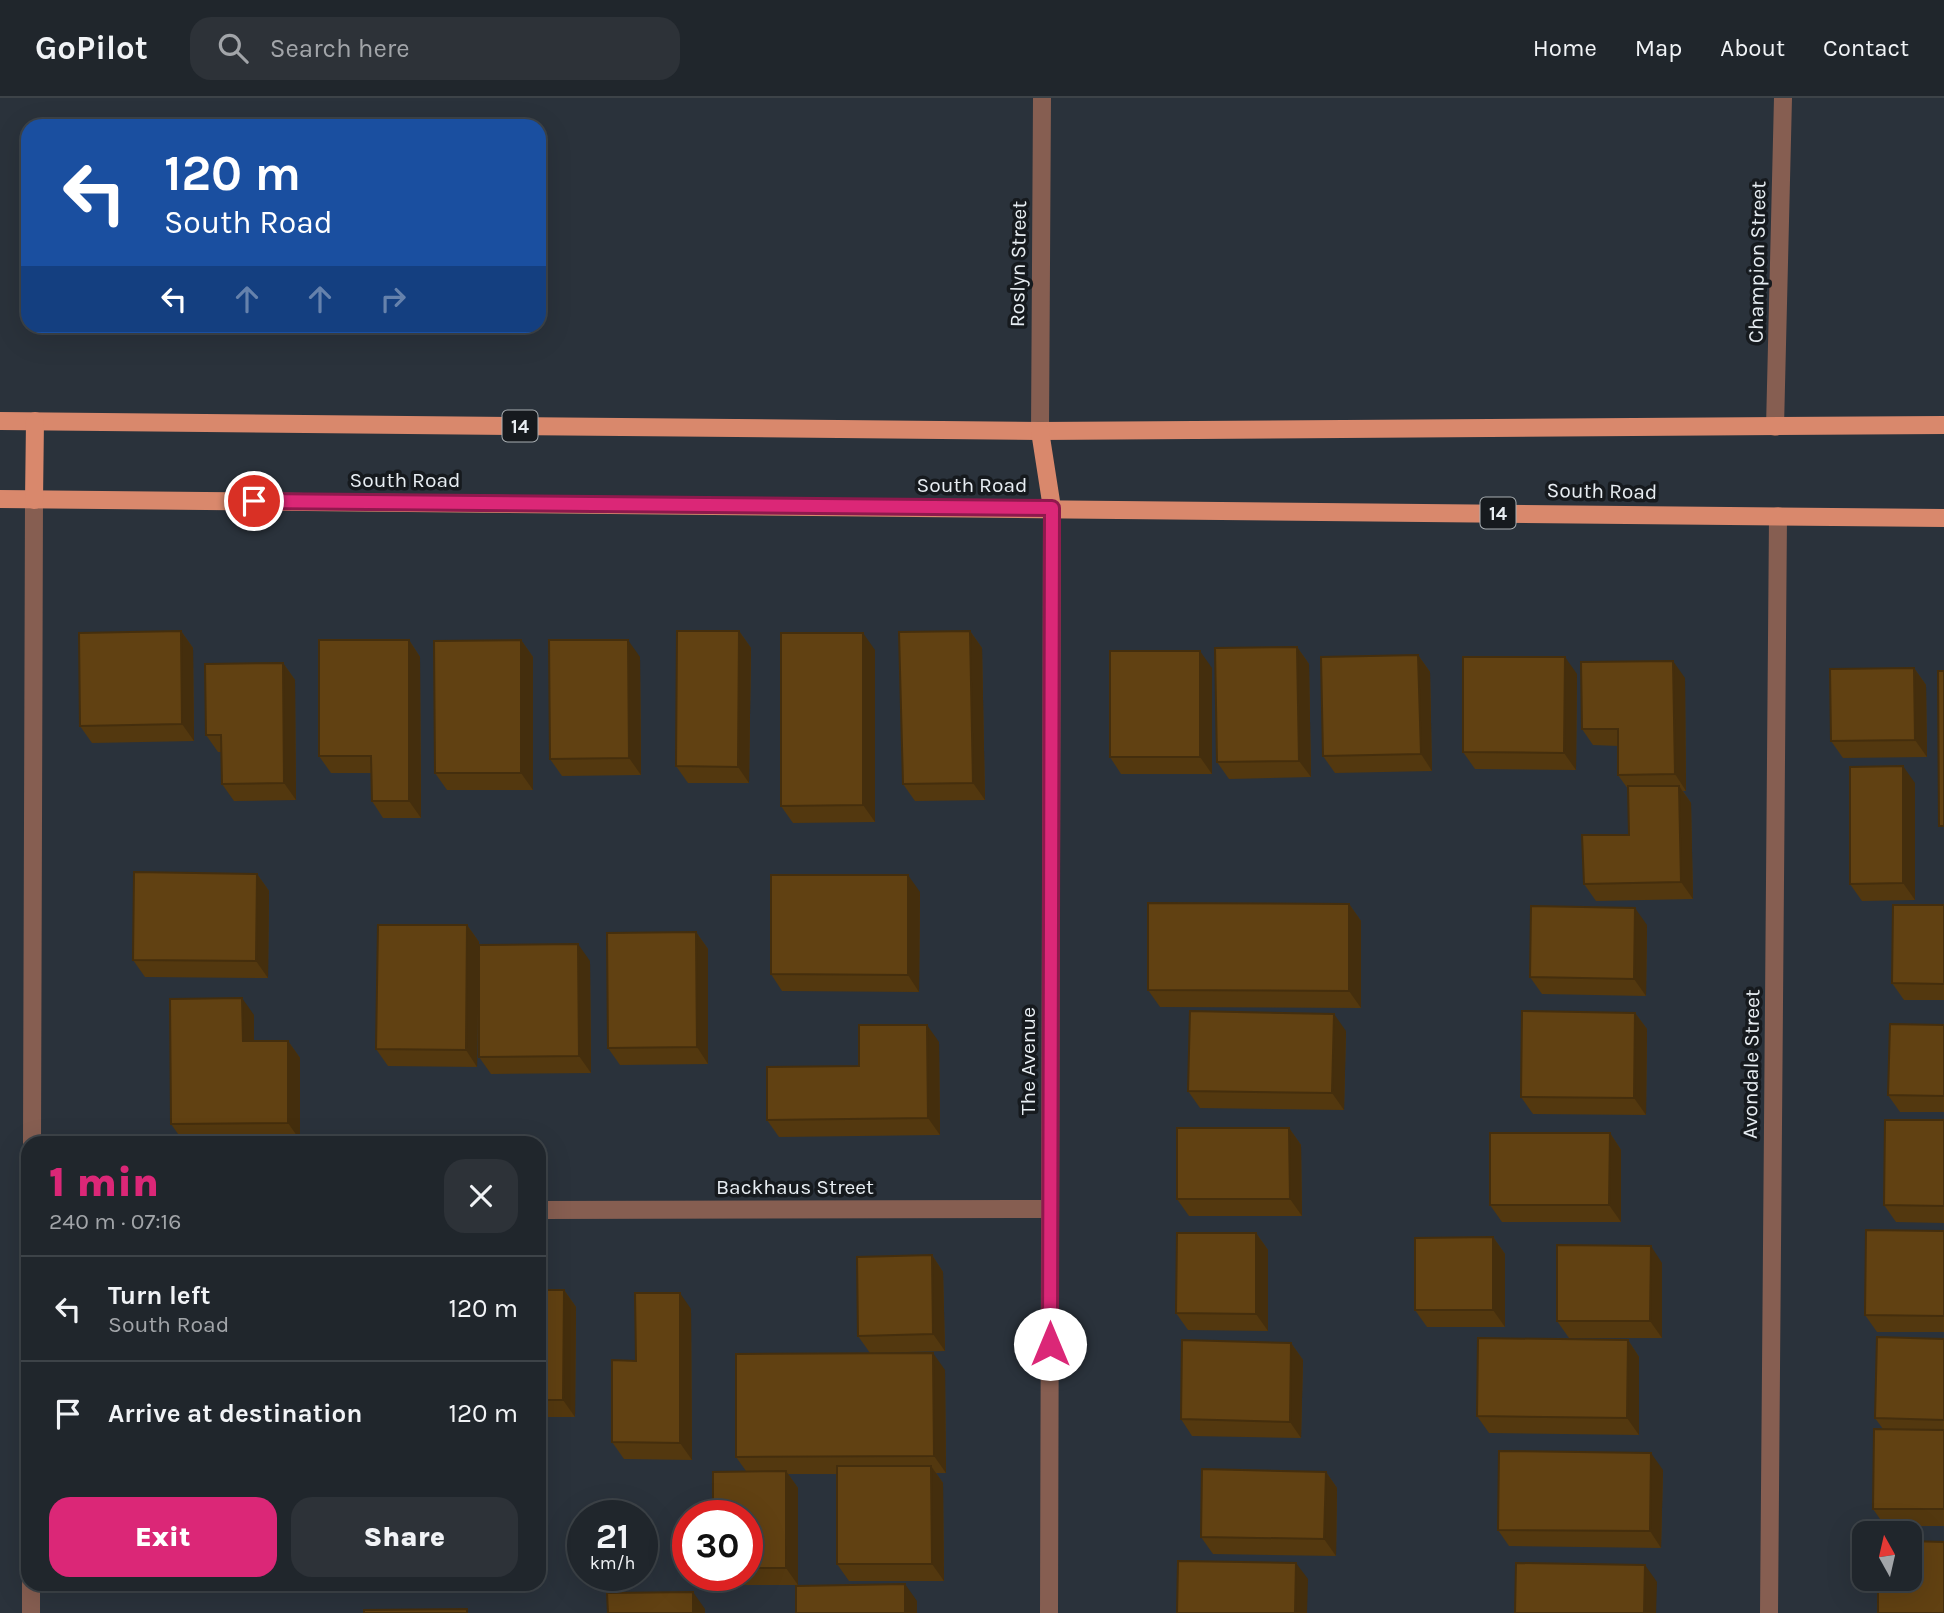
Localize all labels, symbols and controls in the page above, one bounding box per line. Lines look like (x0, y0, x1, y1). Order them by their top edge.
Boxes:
search box (190, 17, 680, 80)
text: GoPilot (35, 29, 148, 67)
icon: search (214, 29, 252, 67)
text: Search here (270, 33, 410, 64)
text: Home (1533, 34, 1597, 62)
text: Map (1635, 34, 1682, 62)
text: About (1720, 34, 1785, 62)
text: Contact (1823, 34, 1909, 62)
text: 120 m (164, 145, 301, 202)
icon: left (49, 147, 140, 238)
street label: Champion Street (1744, 181, 1770, 343)
street label: Roslyn Street (1005, 201, 1031, 327)
text: South Road (164, 204, 333, 241)
icon: left (155, 280, 193, 318)
icon: ahead (228, 280, 266, 318)
icon: ahead (301, 280, 339, 318)
icon: right (374, 280, 412, 318)
road number: 14 (503, 410, 538, 442)
street label: South Road (350, 468, 460, 492)
pin (224, 471, 284, 531)
street label: South Road (917, 473, 1027, 497)
street label: South Road (1546, 478, 1658, 504)
icon: arrive (235, 482, 273, 520)
road number: 14 (1480, 498, 1516, 528)
street label: Avondale Street (1738, 989, 1764, 1139)
street label: The Avenue (1016, 1007, 1040, 1115)
text: 1 min (49, 1157, 159, 1207)
button: close (444, 1159, 518, 1233)
street label: Backhaus Street (716, 1175, 874, 1199)
text: 240 m · 07:16 (49, 1208, 181, 1235)
text: Turn left (108, 1280, 210, 1311)
icon: left (49, 1290, 87, 1328)
text: 120 m (448, 1293, 518, 1324)
position arrow (1013, 1307, 1087, 1381)
text: South Road (108, 1311, 229, 1338)
icon: arrive (49, 1395, 87, 1433)
text: Arrive at destination (108, 1398, 362, 1429)
text: 120 m (448, 1398, 518, 1429)
button: Exit (49, 1497, 277, 1577)
button: Share (291, 1497, 518, 1577)
speed limit sign: 30 (672, 1500, 763, 1591)
text: 21 (596, 1516, 629, 1557)
north arrow (1852, 1521, 1922, 1591)
map controls (1852, 1521, 1922, 1591)
text: km/h (590, 1552, 635, 1574)

